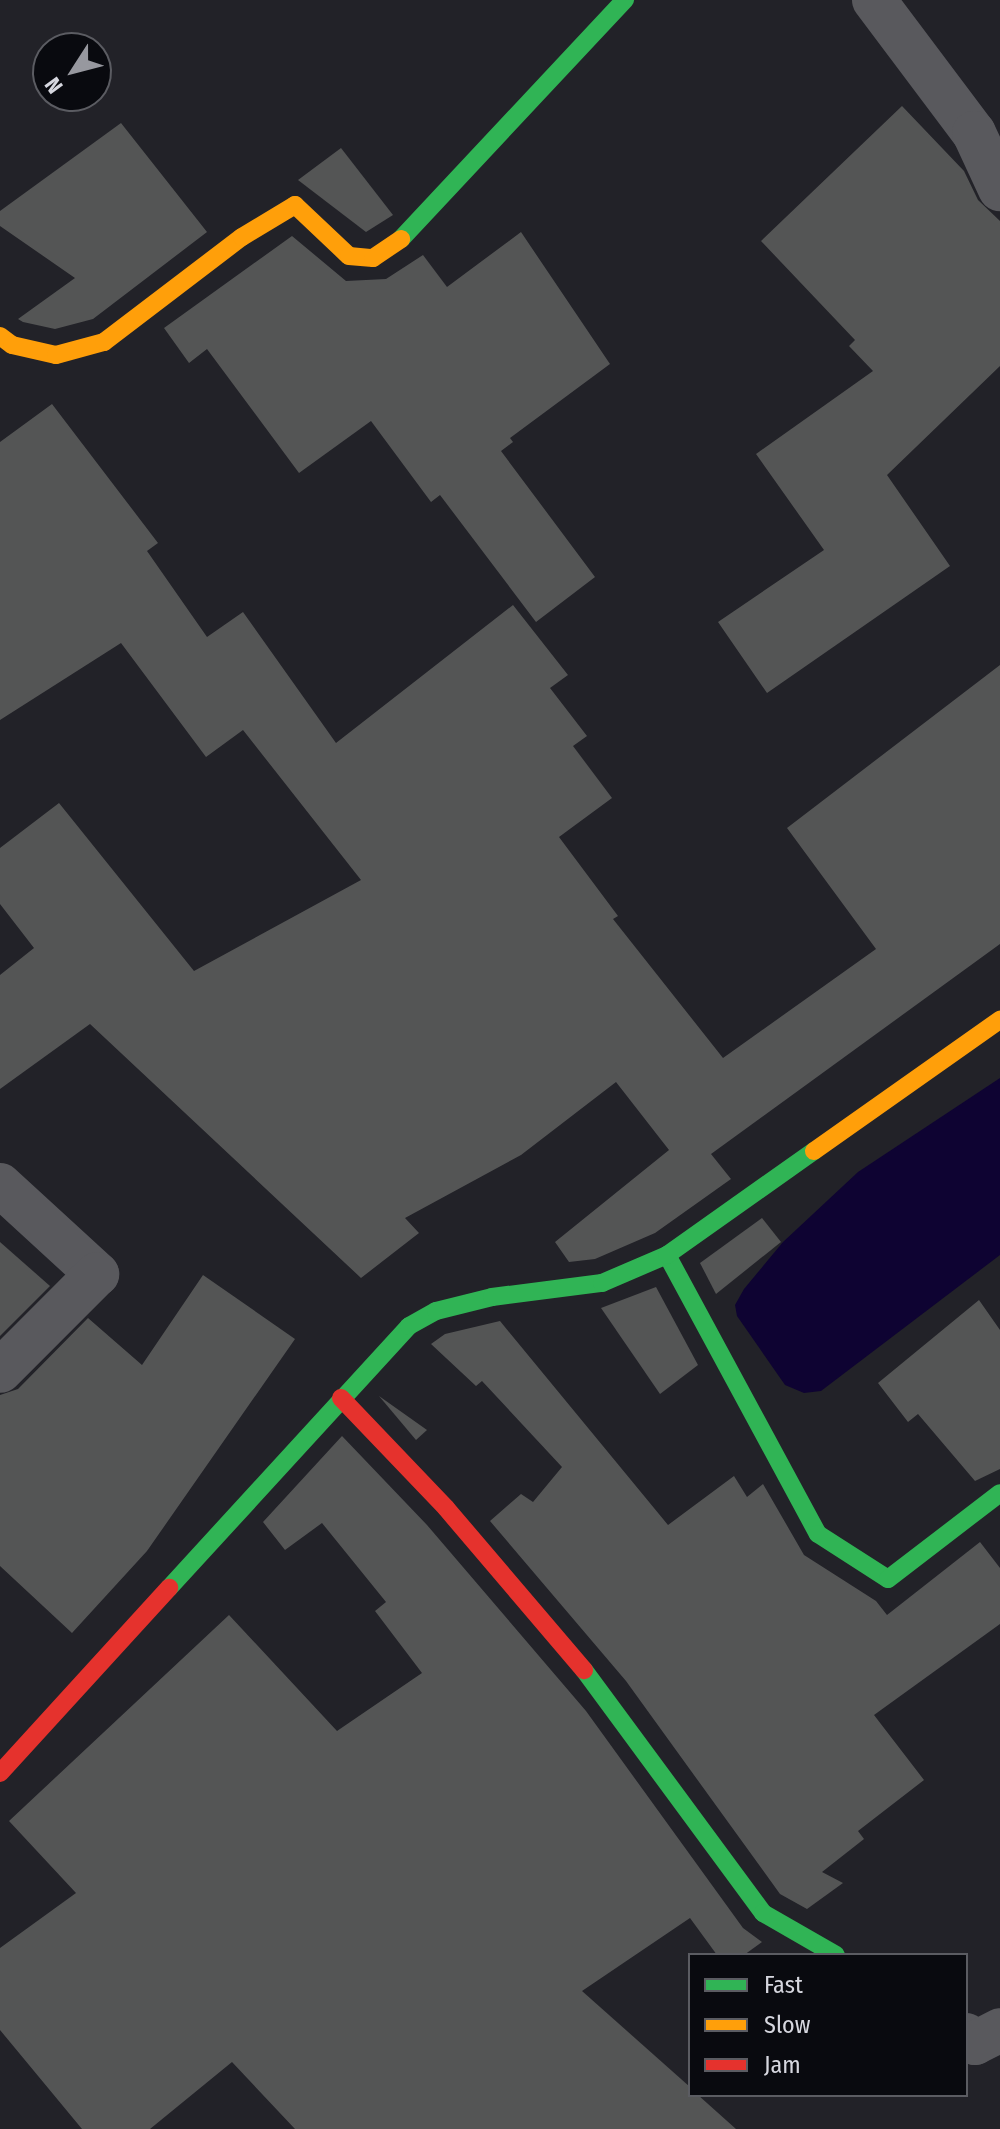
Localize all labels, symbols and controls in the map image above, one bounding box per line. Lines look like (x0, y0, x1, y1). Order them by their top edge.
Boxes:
north arrow (32, 32, 112, 112)
text: N (39, 72, 69, 98)
legend (688, 1953, 968, 2097)
text: Fast (764, 1971, 803, 1999)
text: Slow (764, 2011, 810, 2039)
text: Jam (764, 2051, 801, 2079)

